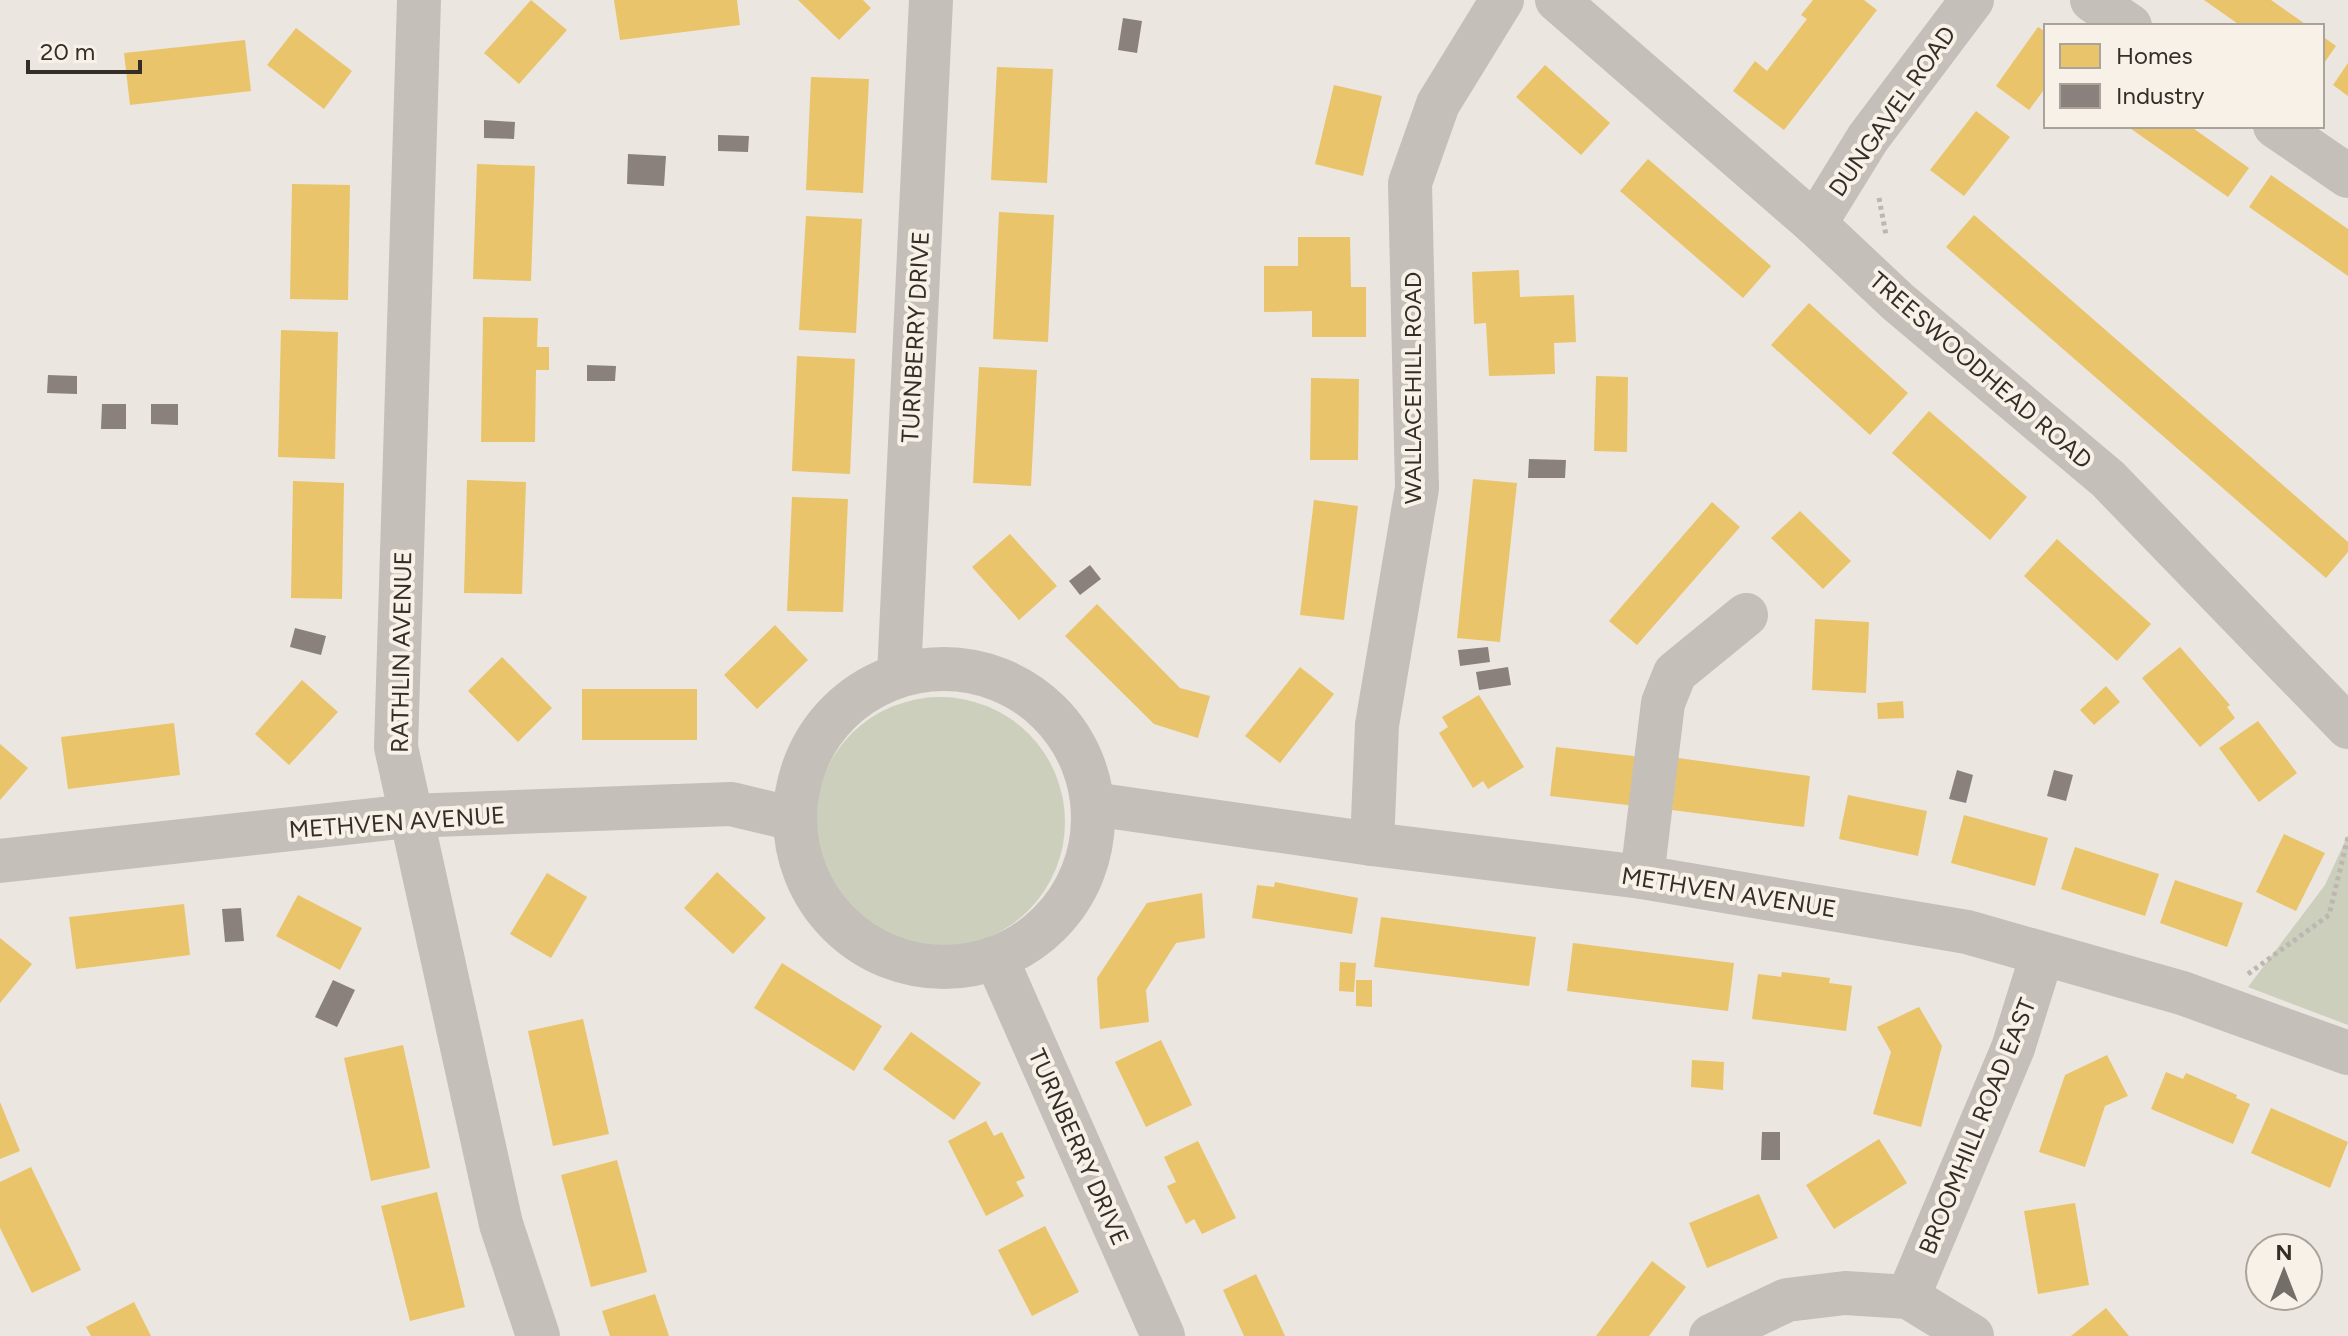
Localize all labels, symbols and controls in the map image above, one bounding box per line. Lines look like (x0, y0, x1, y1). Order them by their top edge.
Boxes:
street label: DUNGAVEL ROAD (1822, 20, 1962, 202)
scale bar (28, 24, 140, 74)
legend (2044, 24, 2324, 128)
text: 20 m (40, 37, 95, 66)
text: Homes (2116, 41, 2193, 70)
text: Industry (2116, 81, 2205, 110)
street label: TURNBERRY DRIVE (895, 230, 935, 444)
street label: TREESWOODHEAD ROAD (1864, 265, 2098, 475)
street label: WALLACEHILL ROAD (1398, 272, 1427, 504)
street label: RATHLIN AVENUE (385, 551, 417, 753)
street label: METHVEN AVENUE (288, 800, 506, 844)
street label: METHVEN AVENUE (1620, 861, 1838, 923)
street label: BROOMHILL ROAD EAST (1912, 994, 2042, 1258)
street label: TURNBERRY DRIVE (1023, 1044, 1135, 1250)
north arrow (2244, 1232, 2324, 1312)
text: N (2275, 1239, 2293, 1266)

